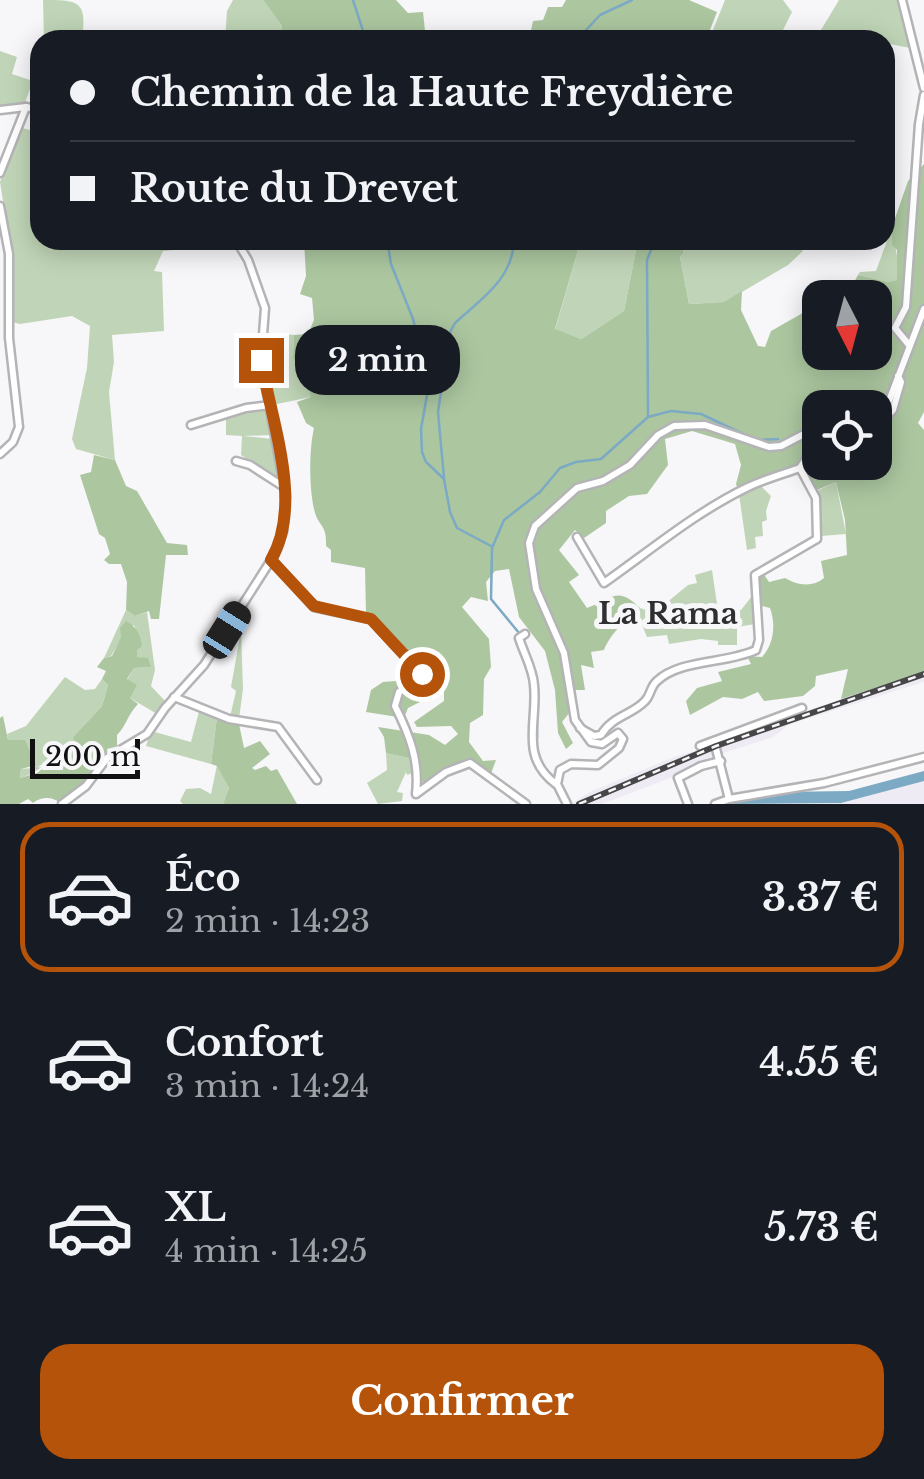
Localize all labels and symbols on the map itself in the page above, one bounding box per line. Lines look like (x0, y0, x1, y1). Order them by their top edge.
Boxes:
north arrow (802, 280, 892, 370)
callout: 2 min (296, 325, 461, 395)
route end (239, 338, 284, 383)
district label: La Rama (598, 595, 738, 632)
car (198, 597, 256, 663)
route start (400, 652, 445, 697)
scale bar (30, 734, 140, 778)

